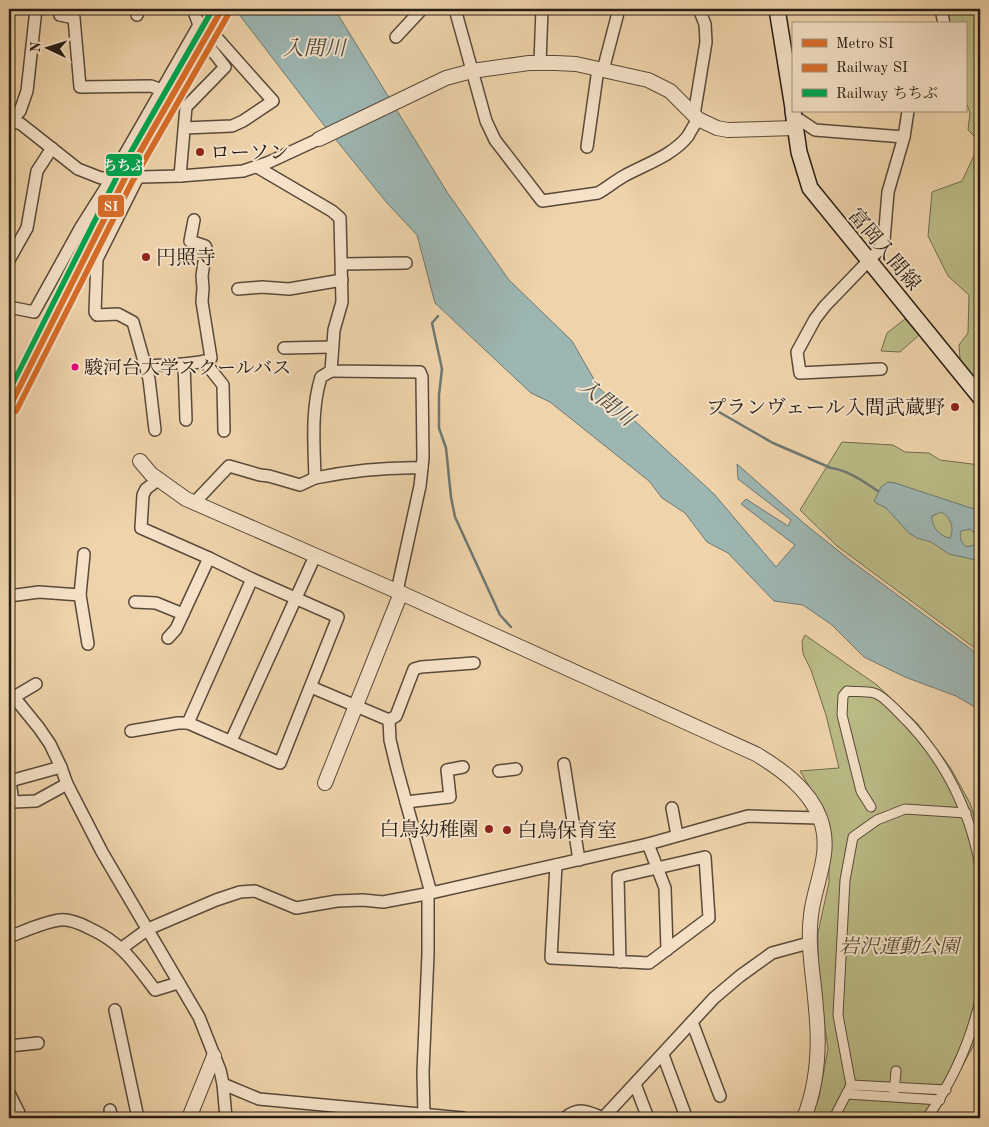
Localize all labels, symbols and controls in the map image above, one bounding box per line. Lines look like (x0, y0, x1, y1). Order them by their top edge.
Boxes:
north arrow (22, 22, 72, 72)
legend (792, 22, 966, 112)
water label: 入間川 (283, 37, 347, 60)
text: Metro SI (836, 37, 894, 52)
text: N (29, 41, 43, 53)
text: Railway SI (836, 61, 908, 76)
text: Railway ちちぶ (836, 86, 938, 102)
place label: ローソン (210, 144, 289, 164)
marker: ローソン (194, 146, 206, 158)
line badge: ちちぶ (105, 153, 143, 177)
text: ちちぶ (103, 158, 145, 173)
line badge: SI (97, 194, 125, 218)
text: SI (104, 200, 118, 214)
street label: 富岡入間線 (844, 204, 925, 295)
place label: 円照寺 (156, 247, 216, 269)
marker: 円照寺 (140, 251, 152, 263)
place label: 駿河台大学スクールバス (84, 357, 291, 379)
marker: 駿河台大学スクールバス (70, 362, 80, 372)
water label: 入間川 (575, 374, 640, 432)
place label: プランヴェール入間武蔵野 (706, 397, 945, 419)
marker: プランヴェール入間武蔵野 (949, 401, 961, 413)
place label: 白鳥幼稚園 (379, 819, 479, 841)
place label: 白鳥保育室 (517, 820, 617, 842)
marker: 白鳥幼稚園 (483, 823, 495, 835)
marker: 白鳥保育室 (501, 824, 513, 836)
park label: 岩沢運動公園 (839, 936, 962, 958)

